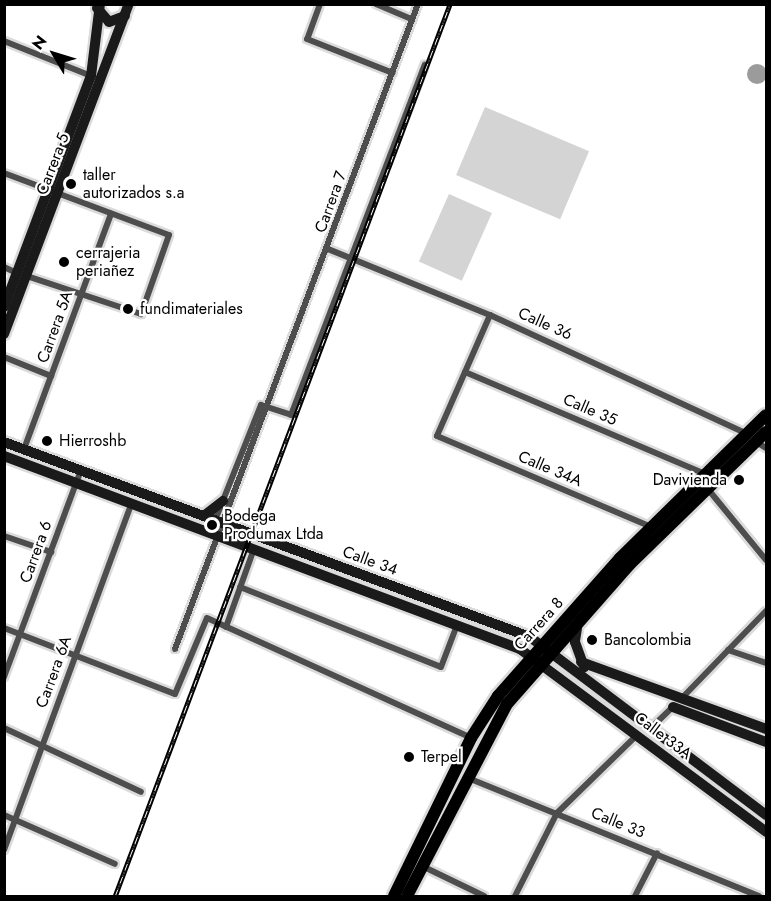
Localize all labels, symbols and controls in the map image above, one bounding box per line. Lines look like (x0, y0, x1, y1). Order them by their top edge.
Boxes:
north arrow (24, 24, 84, 84)
text: N (26, 31, 52, 55)
street label: Carrera 5 (32, 130, 74, 198)
place label: taller autorizados s.a (83, 165, 184, 203)
street label: Carrera 7 (311, 169, 351, 235)
marker: taller autorizados s.a (64, 177, 78, 191)
place label: cerrajeria periañez (76, 243, 140, 281)
marker: cerrajeria periañez (57, 255, 71, 269)
street label: Carrera 5A (33, 288, 77, 366)
place label: fundimateriales (140, 299, 243, 319)
marker: fundimateriales (121, 302, 135, 316)
street label: Calle 36 (515, 304, 575, 344)
street label: Calle 35 (560, 390, 620, 430)
place label: Hierroshb (59, 431, 126, 451)
marker: Hierroshb (40, 434, 54, 448)
street label: Calle 34A (515, 447, 585, 491)
place label: Davivienda (653, 470, 727, 490)
marker: Davivienda (732, 473, 746, 487)
place label: Bodega Produmax Ltda (224, 506, 324, 544)
street label: Carrera 6 (16, 518, 56, 586)
marker: Bodega Produmax Ltda (205, 518, 219, 532)
street label: Calle 34 (340, 542, 400, 580)
street label: Carrera 8 (510, 594, 568, 654)
place label: Bancolombia (604, 630, 691, 650)
street label: Carrera 6A (32, 633, 76, 711)
marker: Bancolombia (585, 633, 599, 647)
street label: Calle 33A (631, 708, 695, 764)
place label: Terpel (421, 747, 462, 767)
marker: Terpel (402, 750, 416, 764)
street label: Calle 33 (588, 804, 648, 842)

